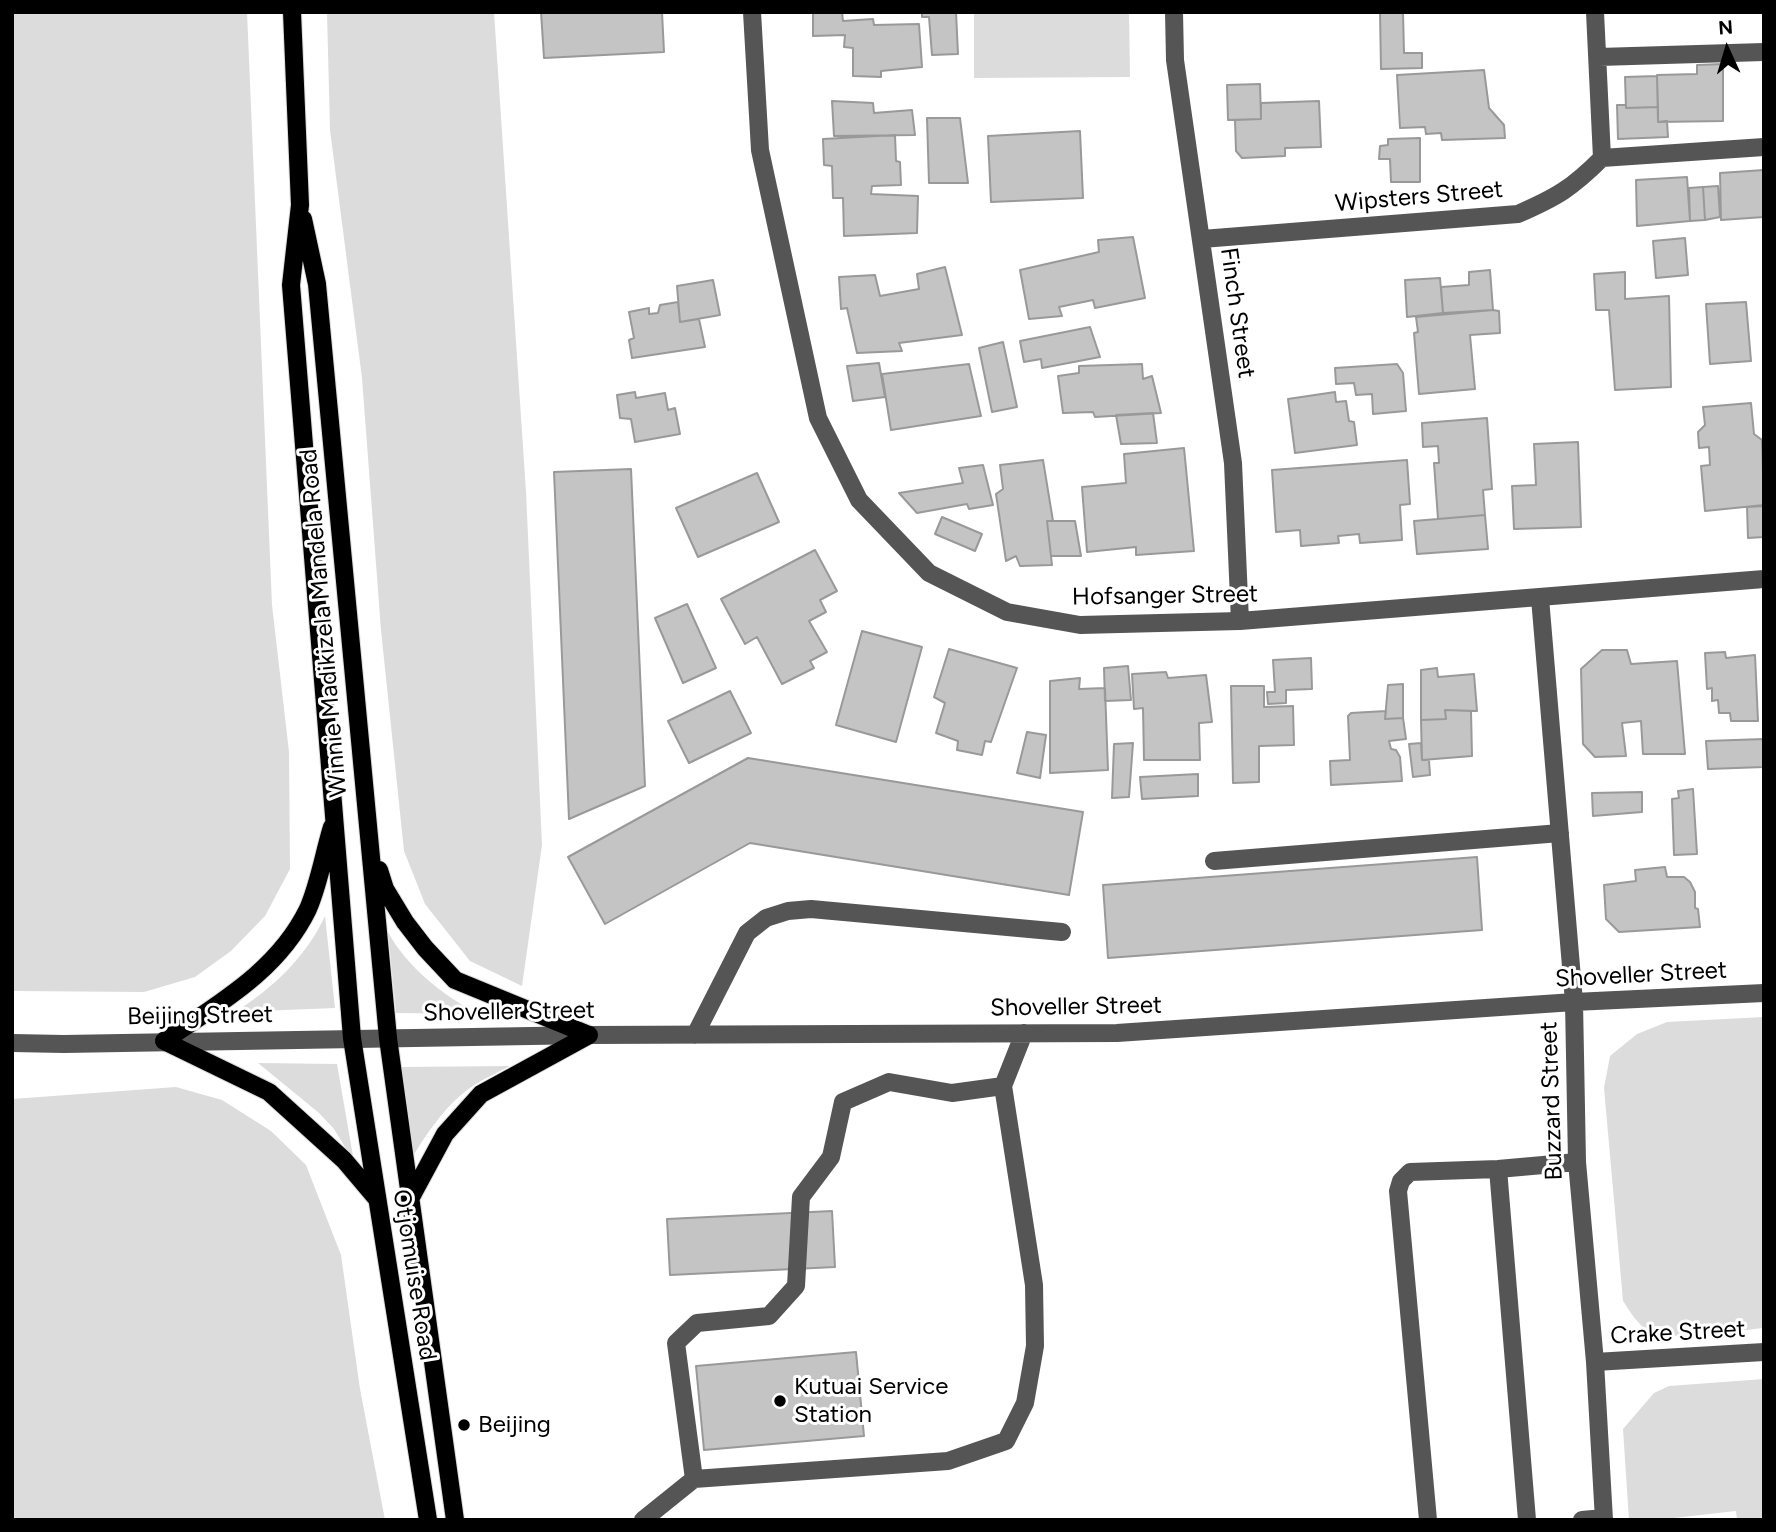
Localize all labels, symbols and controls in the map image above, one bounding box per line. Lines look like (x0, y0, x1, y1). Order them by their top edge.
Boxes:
north arrow (1692, 14, 1762, 84)
text: N (1717, 16, 1734, 40)
street label: Wipsters Street (1334, 175, 1504, 219)
street label: Finch Street (1214, 246, 1260, 380)
street label: Winnie Madikizela Mandela Road (294, 448, 354, 798)
street label: Hofsanger Street (1072, 580, 1258, 612)
street label: Shoveller Street (1554, 956, 1728, 994)
street label: Shoveller Street (990, 991, 1162, 1023)
street label: Shoveller Street (423, 996, 595, 1028)
street label: Beijing Street (127, 1000, 273, 1032)
street label: Buzzard Street (1535, 1021, 1569, 1181)
street label: Otjomuise Road (386, 1187, 442, 1363)
street label: Crake Street (1610, 1315, 1746, 1351)
place label: Kutuai Service Station (794, 1373, 948, 1429)
marker: Kutuai Service Station (772, 1393, 788, 1409)
place label: Beijing (478, 1411, 551, 1439)
marker: Beijing (456, 1417, 472, 1433)

